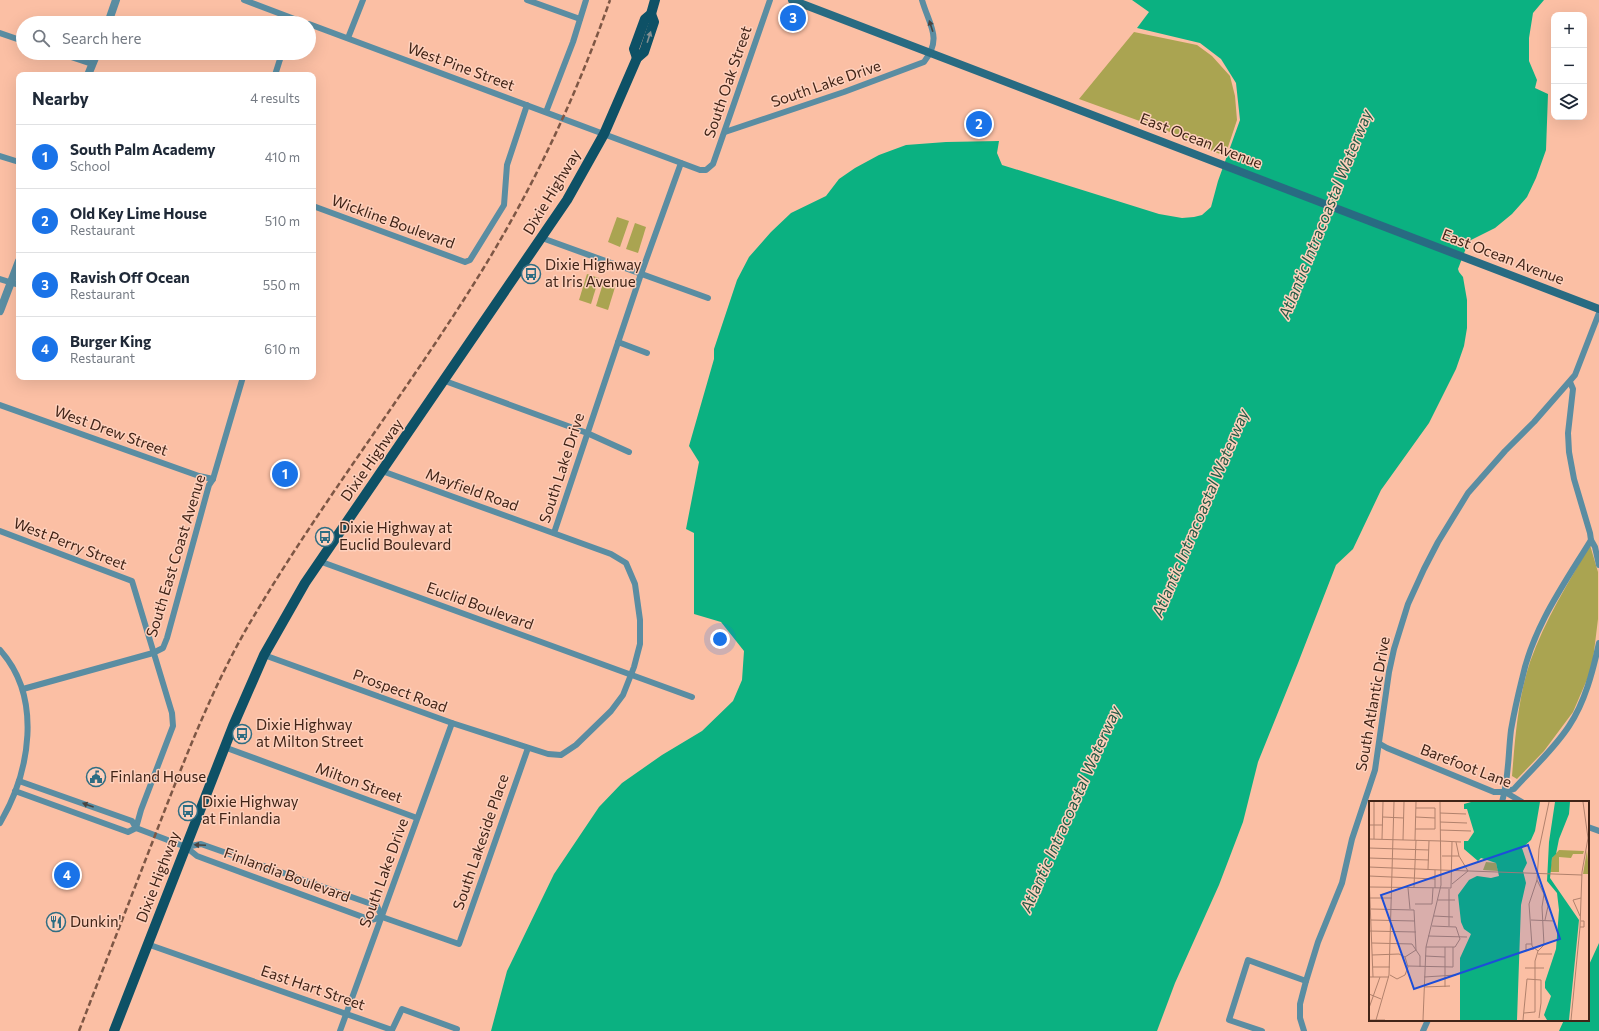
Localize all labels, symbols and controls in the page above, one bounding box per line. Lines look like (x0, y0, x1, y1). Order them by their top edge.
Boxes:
pin: 3 (780, 3, 806, 33)
map controls (1551, 12, 1587, 120)
button: + (1551, 12, 1587, 48)
search box (16, 16, 316, 60)
one-way arrow (928, 20, 934, 32)
street label: South Oak Street (699, 23, 755, 140)
icon: search (30, 27, 52, 49)
text: Search here (62, 29, 141, 47)
one-way arrow (646, 31, 652, 43)
street label: West Pine Street (405, 38, 518, 94)
button: − (1551, 48, 1587, 84)
street label: South Lake Drive (768, 56, 883, 110)
button: layers (1551, 84, 1587, 120)
text: Nearby (32, 88, 89, 109)
text: 4 results (250, 90, 300, 106)
water label: Atlantic Intracoastal Waterway (1273, 106, 1376, 322)
street label: East Ocean Avenue (1138, 108, 1265, 172)
pin: 2 (966, 109, 992, 139)
text: South Palm Academy (70, 140, 215, 158)
street label: Dixie Highway (519, 145, 584, 237)
text: 1 (42, 149, 48, 165)
text: 410 m (265, 149, 300, 165)
text: School (70, 158, 110, 174)
street label: Wickline Boulevard (329, 190, 458, 252)
text: Old Key Lime House (70, 204, 207, 222)
text: 2 (41, 213, 49, 229)
text: 510 m (265, 213, 300, 229)
text: Restaurant (70, 222, 135, 238)
street label: East Ocean Avenue (1440, 224, 1567, 288)
place label: Dixie Highway at Iris Avenue (545, 255, 642, 290)
bus stop icon: Dixie Highway at Iris Avenue (520, 263, 542, 285)
text: Ravish Off Ocean (70, 268, 190, 286)
text: 3 (41, 277, 49, 293)
text: 550 m (263, 277, 300, 293)
text: Restaurant (70, 286, 135, 302)
text: Burger King (70, 332, 151, 350)
text: 4 (41, 341, 49, 357)
text: 610 m (264, 341, 300, 357)
text: Restaurant (70, 350, 135, 366)
street label: West Drew Street (52, 401, 171, 459)
water label: Atlantic Intracoastal Waterway (1147, 405, 1252, 621)
street label: South Lake Drive (535, 410, 587, 525)
street label: Dixie Highway (336, 415, 406, 504)
pin: 1 (272, 459, 298, 489)
street label: Mayfield Road (423, 464, 521, 514)
street label: South East Coast Avenue (142, 472, 208, 639)
street label: West Perry Street (11, 513, 130, 573)
place label: Dixie Highway at Euclid Boulevard (339, 518, 452, 553)
bus stop icon: Dixie Highway at Euclid Boulevard (314, 526, 336, 548)
street label: Euclid Boulevard (425, 577, 536, 633)
your location (710, 629, 730, 649)
street label: South Atlantic Drive (1351, 635, 1393, 773)
street label: Prospect Road (351, 665, 450, 715)
water label: Atlantic Intracoastal Waterway (1015, 702, 1124, 916)
place label: Dixie Highway at Milton Street (256, 715, 364, 750)
bus stop icon: Dixie Highway at Milton Street (231, 723, 253, 745)
street label: Barefoot Lane (1418, 739, 1515, 791)
street label: Milton Street (314, 758, 405, 806)
public building icon: Finland House (85, 766, 107, 788)
place label: Finland House (110, 767, 206, 785)
street label: South Lakeside Place (448, 771, 512, 912)
place label: Dixie Highway at Finlandia (202, 792, 299, 827)
bus stop icon: Dixie Highway at Finlandia (177, 800, 199, 822)
inset map (1369, 801, 1589, 1021)
one-way arrow (81, 802, 93, 808)
street label: South Lake Drive (355, 815, 411, 930)
street label: Dixie Highway (131, 828, 183, 925)
one-way arrow (194, 842, 207, 849)
street label: Finlandia Boulevard (222, 843, 353, 905)
pin: 4 (54, 860, 80, 890)
restaurant icon: Dunkin' (45, 911, 67, 933)
place label: Dunkin' (70, 912, 122, 930)
street label: East Hart Street (259, 961, 368, 1013)

